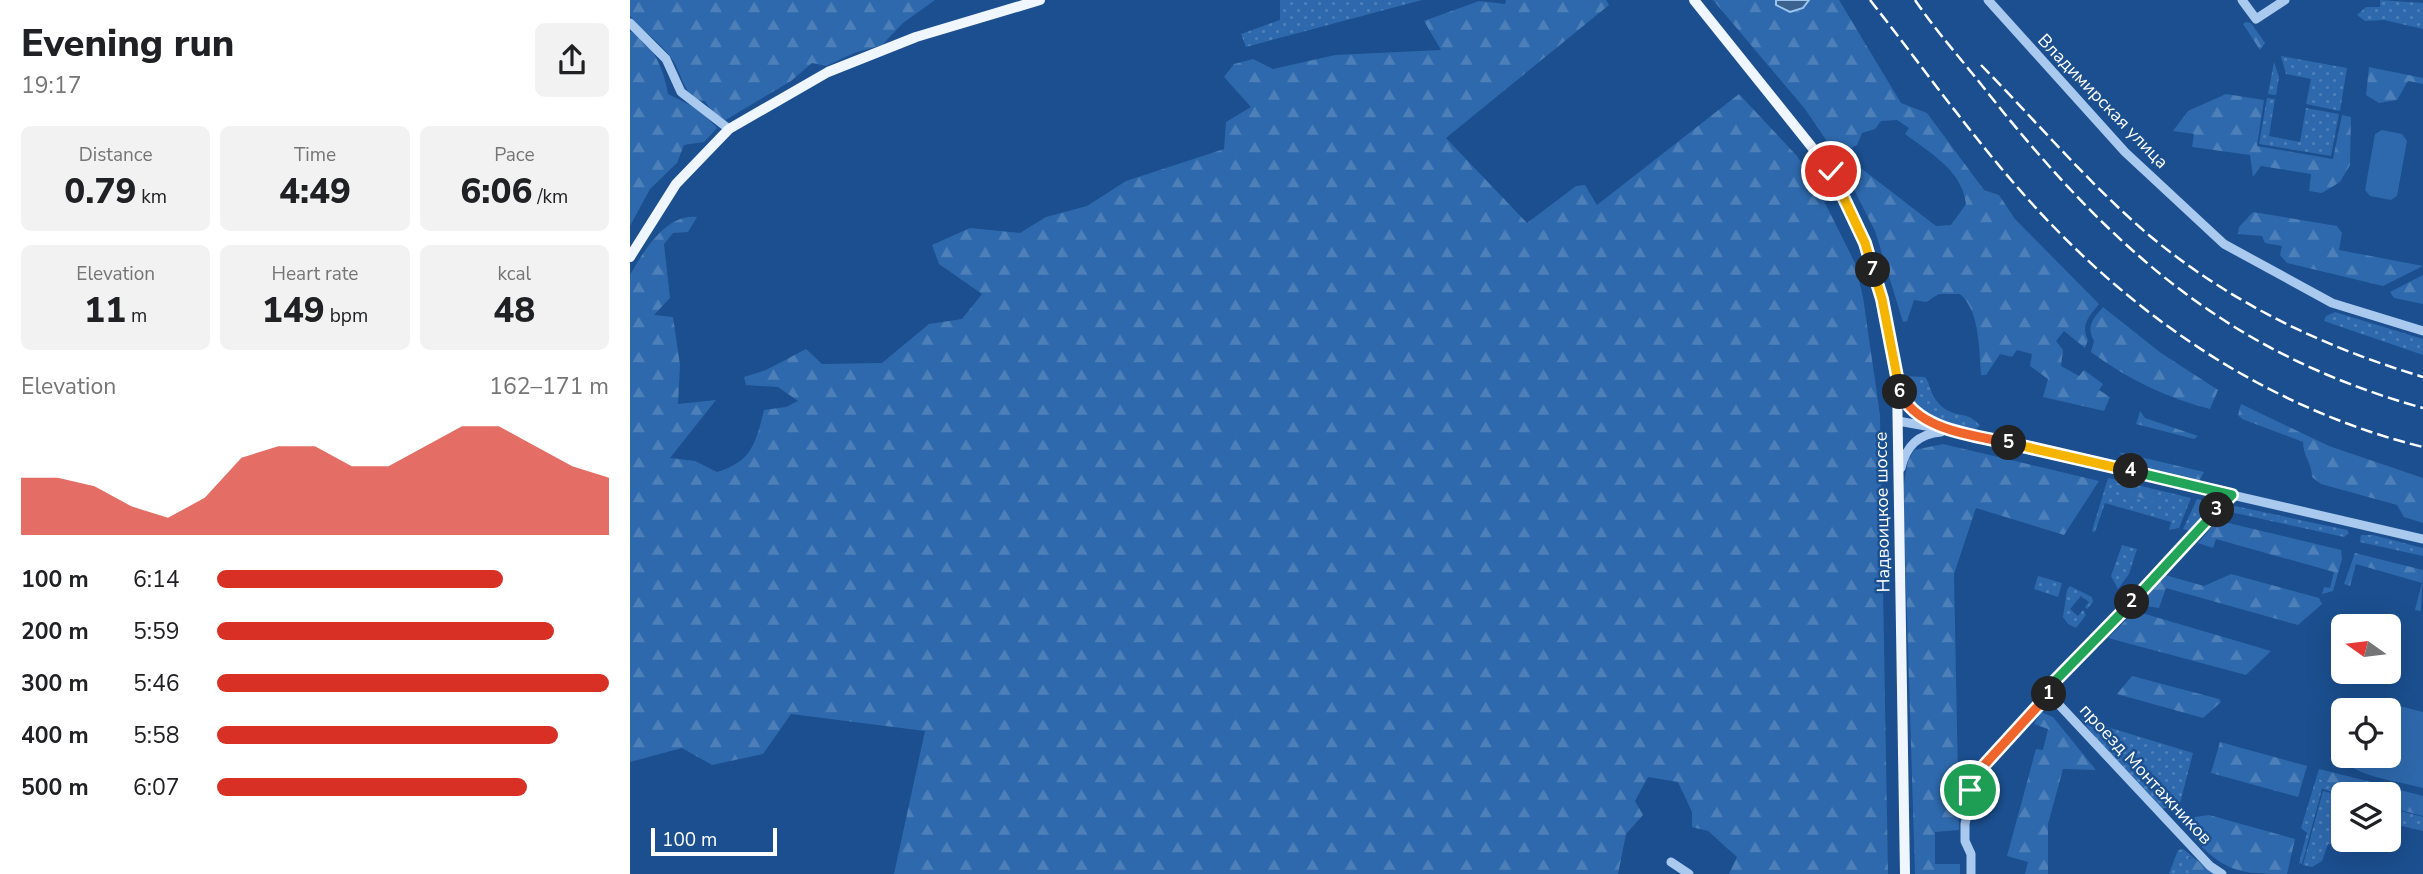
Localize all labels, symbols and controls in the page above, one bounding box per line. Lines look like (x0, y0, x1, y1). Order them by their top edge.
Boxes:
text: Evening run (21, 18, 234, 69)
button: share (535, 23, 609, 97)
street label: Владимирская улица (2032, 28, 2174, 174)
text: 19:17 (21, 70, 81, 101)
pin (1801, 141, 1861, 201)
text: Distance (79, 142, 153, 168)
text: Time (294, 142, 336, 168)
text: Pace (494, 142, 535, 168)
icon: check (1812, 152, 1850, 190)
text: 0.79 (64, 168, 136, 215)
text: 4:49 (279, 168, 351, 215)
text: 6:06 (460, 168, 532, 215)
text: km (136, 184, 167, 210)
text: /km (532, 184, 568, 210)
pin: 7 (1856, 252, 1890, 288)
text: 7 (1867, 256, 1878, 282)
text: Elevation (76, 261, 155, 287)
text: Heart rate (272, 261, 358, 287)
text: kcal (497, 261, 531, 287)
text: 11 (84, 287, 126, 334)
text: 149 (262, 287, 325, 334)
text: 48 (493, 287, 535, 334)
text: m (126, 303, 147, 329)
text: bpm (325, 303, 368, 329)
text: Elevation (21, 371, 116, 402)
text: 162–171 m (489, 371, 609, 402)
pin: 6 (1882, 374, 1918, 410)
text: 6 (1894, 378, 1905, 404)
pin: 5 (1992, 426, 2026, 460)
text: 5 (2003, 429, 2014, 455)
street label: Надвоицкое шоссе (1869, 431, 1895, 593)
pin: 4 (2114, 454, 2148, 489)
text: 4 (2125, 457, 2136, 483)
pin: 3 (2200, 492, 2234, 528)
text: 3 (2211, 496, 2222, 522)
text: 100 m (21, 564, 89, 595)
text: 6:14 (133, 564, 180, 595)
pin: 2 (2114, 584, 2150, 620)
text: 2 (2126, 588, 2137, 614)
north arrow (2331, 614, 2401, 684)
map controls (2331, 614, 2401, 852)
text: 200 m (21, 616, 89, 647)
text: 5:59 (133, 616, 180, 647)
text: 300 m (21, 668, 89, 699)
text: 5:46 (133, 668, 180, 699)
pin: 1 (2032, 676, 2066, 712)
text: 1 (2043, 680, 2054, 706)
street label: проезд Монтажников (2074, 698, 2218, 850)
button: locate (2331, 698, 2401, 768)
text: 400 m (21, 720, 89, 751)
text: 5:58 (133, 720, 180, 751)
pin (1940, 760, 2000, 820)
icon: arrive (1951, 771, 1989, 809)
text: 500 m (21, 772, 89, 803)
text: 6:07 (133, 772, 180, 803)
button: layers (2331, 782, 2401, 852)
scale bar (651, 825, 777, 857)
text: 100 m (662, 827, 717, 853)

